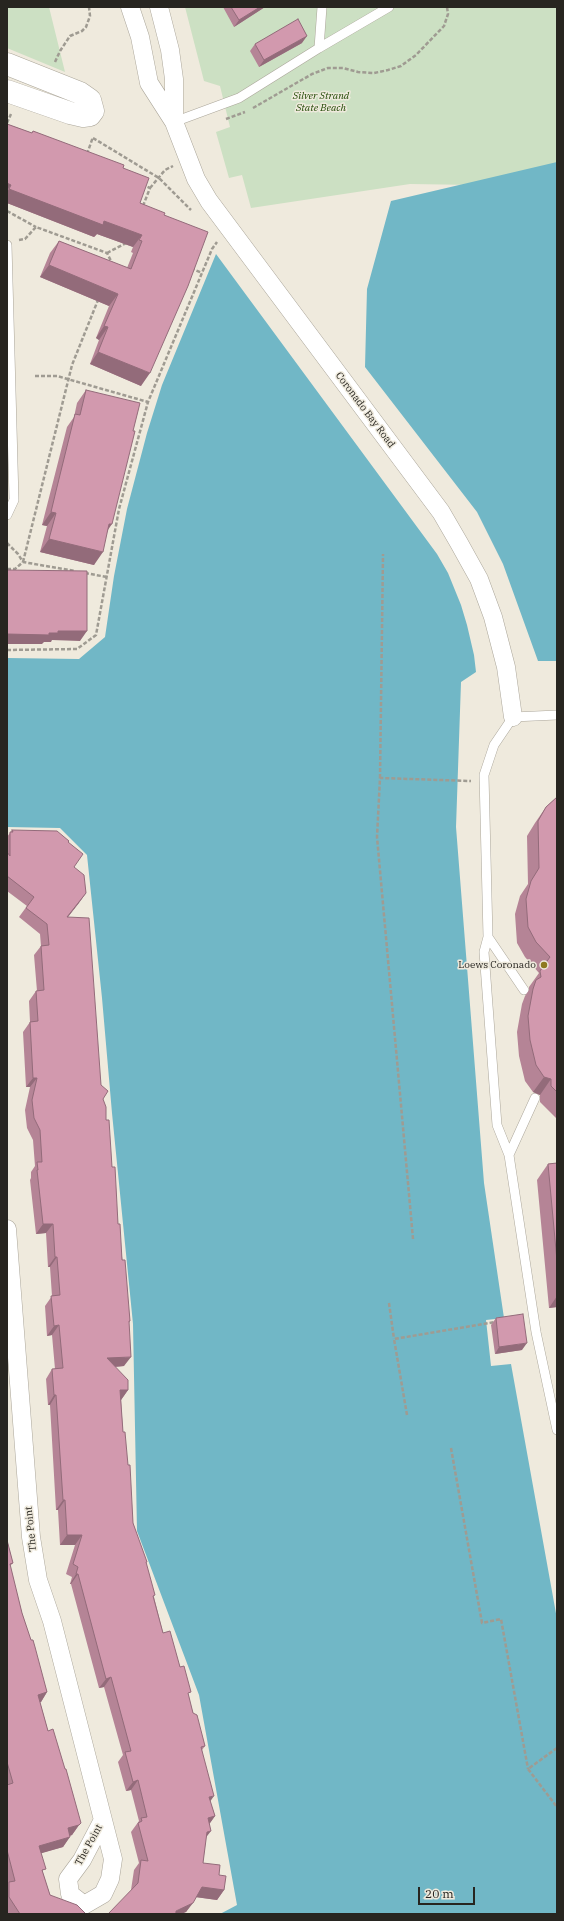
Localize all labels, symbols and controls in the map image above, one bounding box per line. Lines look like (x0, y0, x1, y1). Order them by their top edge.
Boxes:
park label: Silver Strand State Beach (293, 90, 349, 114)
street label: Coronado Bay Road (333, 370, 397, 450)
place label: Loews Coronado (458, 959, 536, 971)
marker: Loews Coronado (539, 960, 549, 970)
street label: The Point (23, 1506, 39, 1552)
street label: The Point (73, 1822, 105, 1868)
scale bar (420, 1879, 477, 1905)
text: 20 m (425, 1886, 454, 1901)

